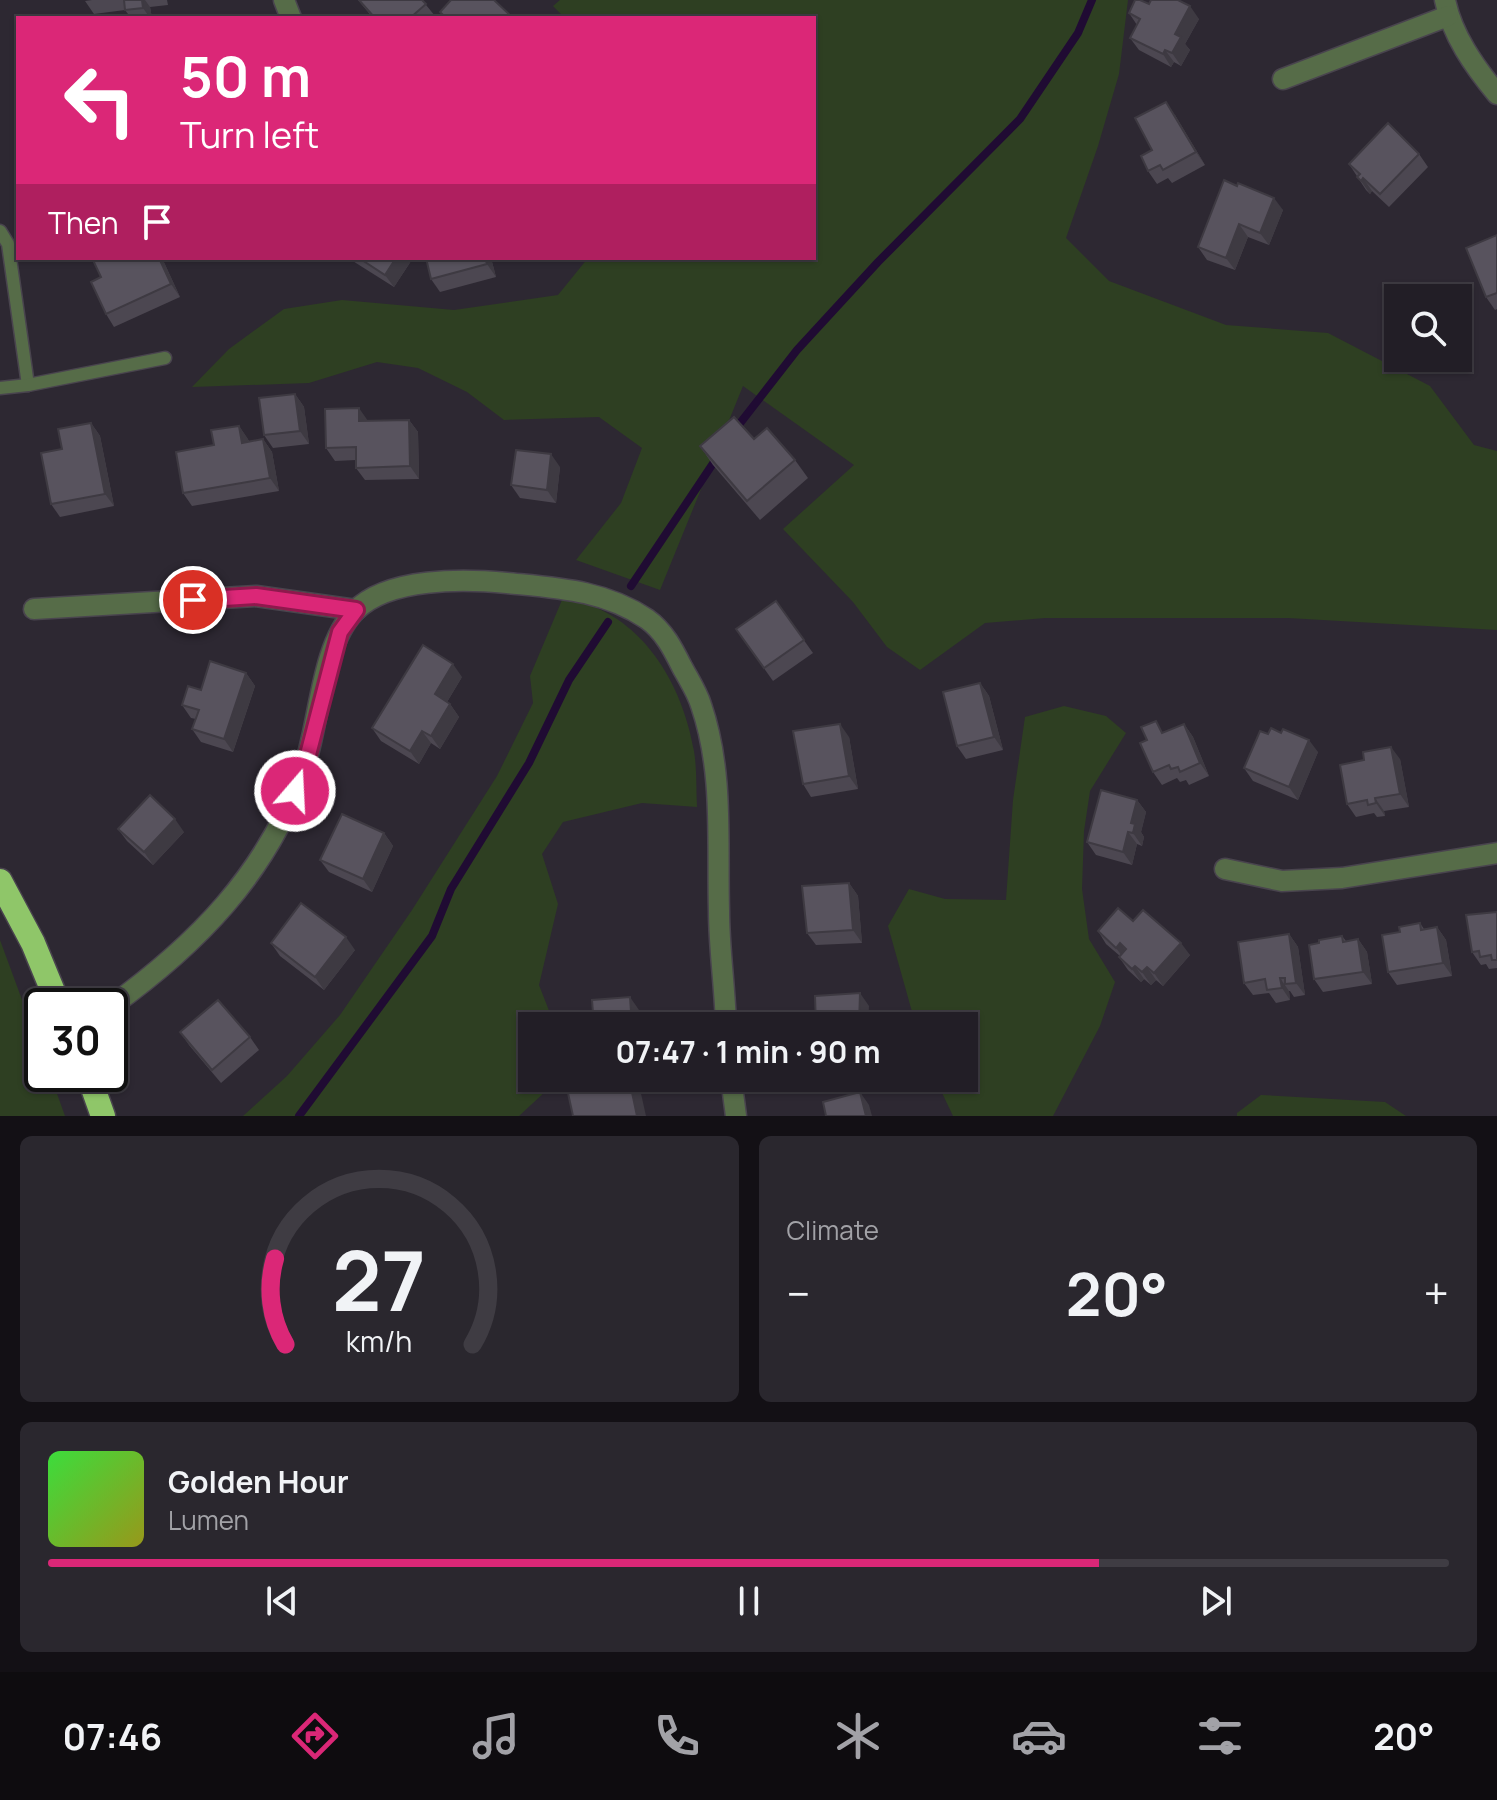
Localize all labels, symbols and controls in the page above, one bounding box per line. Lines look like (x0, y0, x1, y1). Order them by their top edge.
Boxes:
text: 50 m (180, 37, 311, 114)
icon: left (48, 48, 152, 152)
text: Turn left (180, 110, 319, 159)
icon: arrive (135, 200, 179, 244)
text: Then (48, 202, 119, 243)
map controls (1384, 284, 1472, 372)
button: search (1384, 284, 1472, 372)
pin (159, 566, 227, 634)
icon: arrive (171, 578, 215, 622)
position arrow (253, 749, 337, 833)
speed limit sign: 30 (24, 988, 128, 1092)
text: 07:47 · 1 min · 90 m (616, 1031, 880, 1072)
text: Climate (787, 1212, 879, 1248)
text: 27 (332, 1222, 426, 1336)
text: 20° (1066, 1252, 1168, 1334)
text: − (787, 1263, 810, 1323)
text: + (1424, 1263, 1449, 1323)
text: km/h (346, 1322, 412, 1361)
text: Golden Hour (168, 1461, 349, 1502)
text: Lumen (168, 1502, 249, 1538)
icon: previous (260, 1579, 304, 1623)
icon: pause (727, 1579, 771, 1623)
icon: next (1194, 1579, 1238, 1623)
icon: directions (287, 1708, 343, 1764)
icon: music (468, 1708, 524, 1764)
icon: phone (649, 1708, 705, 1764)
icon: climate (830, 1708, 886, 1764)
icon: car (1011, 1708, 1067, 1764)
icon: filters (1192, 1708, 1248, 1764)
text: 07:46 (63, 1712, 162, 1761)
text: 20° (1373, 1712, 1434, 1761)

